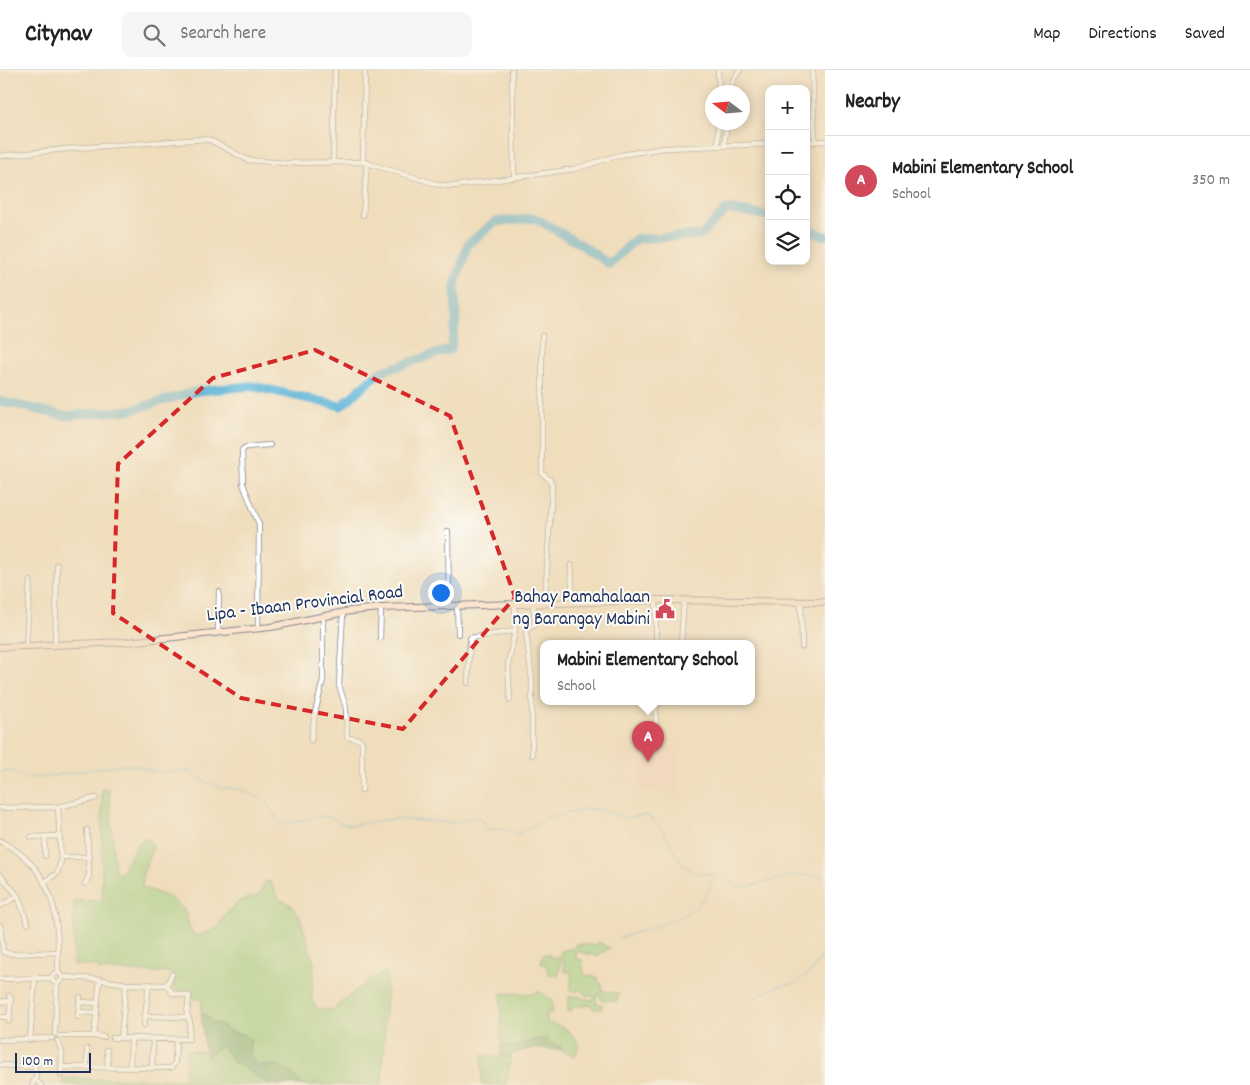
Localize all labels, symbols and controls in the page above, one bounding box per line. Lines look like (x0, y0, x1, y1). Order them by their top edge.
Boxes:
search box (122, 12, 472, 57)
text: Citynav (25, 18, 92, 52)
icon: search (140, 21, 168, 49)
text: Search here (180, 21, 266, 48)
text: Map (1033, 22, 1060, 47)
text: Directions (1088, 22, 1157, 47)
text: Saved (1185, 22, 1225, 47)
north arrow (705, 85, 750, 130)
map controls (765, 85, 810, 265)
button: + (765, 85, 810, 130)
text: Nearby (845, 88, 900, 118)
button: − (765, 130, 810, 175)
text: Mabini Elementary School (892, 156, 1073, 183)
text: A (857, 169, 865, 192)
text: 350 m (1192, 169, 1230, 192)
button: locate (765, 175, 810, 220)
text: School (892, 183, 931, 206)
button: layers (765, 220, 810, 265)
street label: Lipa - Ibaan Provincial Road (205, 580, 405, 630)
your location (428, 580, 454, 606)
place label: Bahay Pamahalaan ng Barangay Mabini (513, 585, 651, 634)
public building icon: Bahay Pamahalaan ng Barangay Mabini (654, 598, 676, 620)
popup (540, 640, 755, 705)
text: Mabini Elementary School (557, 648, 738, 675)
text: School (557, 675, 596, 698)
pin: A (632, 721, 664, 762)
scale bar (15, 1050, 91, 1073)
text: 100 m (22, 1052, 53, 1072)

